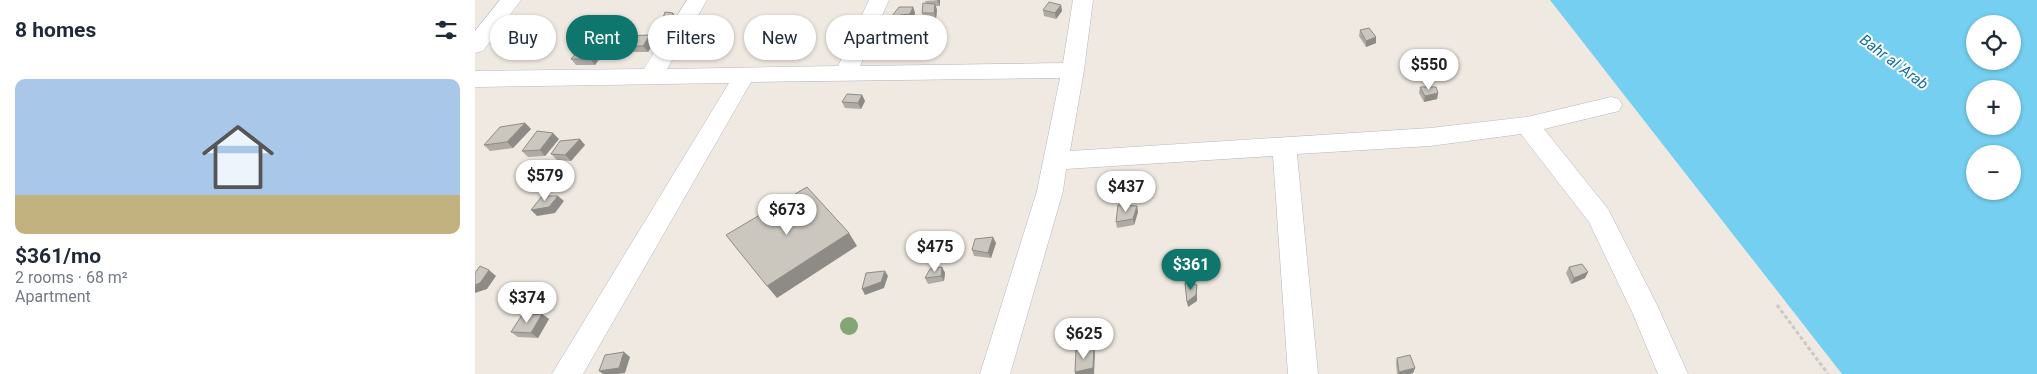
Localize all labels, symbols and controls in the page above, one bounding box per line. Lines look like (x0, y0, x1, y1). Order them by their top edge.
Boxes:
chip: Buy (490, 15, 556, 60)
chip: Rent (566, 15, 638, 60)
chip: Filters (648, 15, 734, 60)
chip: New (744, 15, 816, 60)
chip: Apartment (826, 15, 947, 60)
map controls (1966, 15, 2021, 200)
button: locate (1966, 15, 2021, 70)
icon: filters (432, 16, 460, 44)
text: 8 homes (15, 18, 96, 42)
water label: Bahr al 'Arab (1856, 31, 1932, 93)
pin: $550 (1399, 48, 1459, 91)
text: $550 (1411, 55, 1447, 74)
button: + (1966, 80, 2021, 135)
icon: home (193, 112, 283, 202)
button: − (1966, 145, 2021, 200)
pin: $579 (515, 160, 575, 202)
text: $579 (527, 166, 563, 185)
pin: $437 (1096, 170, 1156, 213)
text: $437 (1108, 177, 1144, 196)
pin: $673 (757, 194, 817, 236)
text: $673 (769, 200, 805, 219)
pin: $475 (905, 230, 965, 273)
text: $475 (917, 237, 953, 256)
text: $361/mo (15, 244, 101, 268)
pin: $361 (1161, 248, 1221, 291)
text: $361 (1173, 255, 1209, 274)
text: 2 rooms · 68 m² (15, 268, 128, 287)
pin: $374 (497, 282, 557, 324)
text: Apartment (15, 287, 91, 306)
text: $374 (509, 288, 545, 307)
pin: $625 (1054, 318, 1114, 360)
text: $625 (1066, 324, 1102, 343)

